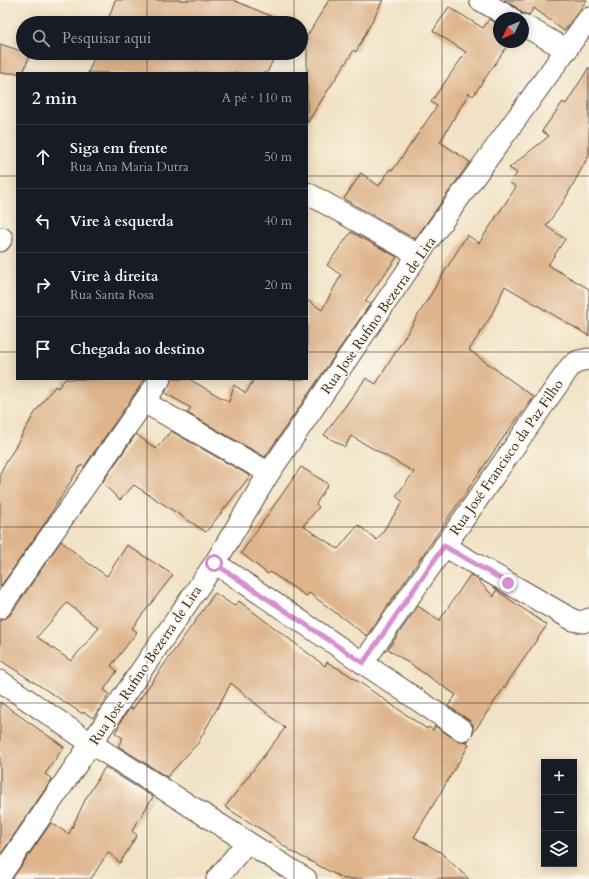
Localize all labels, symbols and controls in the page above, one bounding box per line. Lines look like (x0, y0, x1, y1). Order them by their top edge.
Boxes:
north arrow (493, 12, 529, 48)
search box (16, 16, 308, 60)
icon: search (30, 27, 52, 49)
text: Pesquisar aqui (62, 28, 151, 48)
text: 2 min (32, 87, 77, 110)
text: A pé · 110 m (222, 89, 292, 107)
text: Siga em frente (70, 138, 168, 158)
icon: ahead (32, 146, 54, 168)
text: 50 m (264, 148, 292, 166)
text: Rua Ana Maria Dutra (70, 158, 189, 176)
icon: left (32, 210, 54, 232)
text: Vire à esquerda (70, 211, 174, 231)
text: 40 m (264, 212, 292, 230)
street label: Rua Jose Rufino Bezerra de Lira (317, 233, 440, 398)
text: Vire à direita (70, 266, 158, 286)
icon: right (32, 274, 54, 296)
text: 20 m (264, 276, 292, 294)
text: Rua Santa Rosa (70, 286, 154, 304)
icon: arrive (32, 338, 54, 360)
text: Chegada ao destino (70, 339, 205, 359)
street label: Rua José Francisco da Paz Filho (445, 375, 568, 539)
route start (205, 554, 223, 572)
route end (499, 574, 517, 592)
street label: Rua Jose Rufino Bezerra de Lira (85, 582, 206, 749)
map controls (541, 759, 577, 867)
button: + (541, 759, 577, 795)
button: − (541, 795, 577, 831)
button: layers (541, 831, 577, 867)

